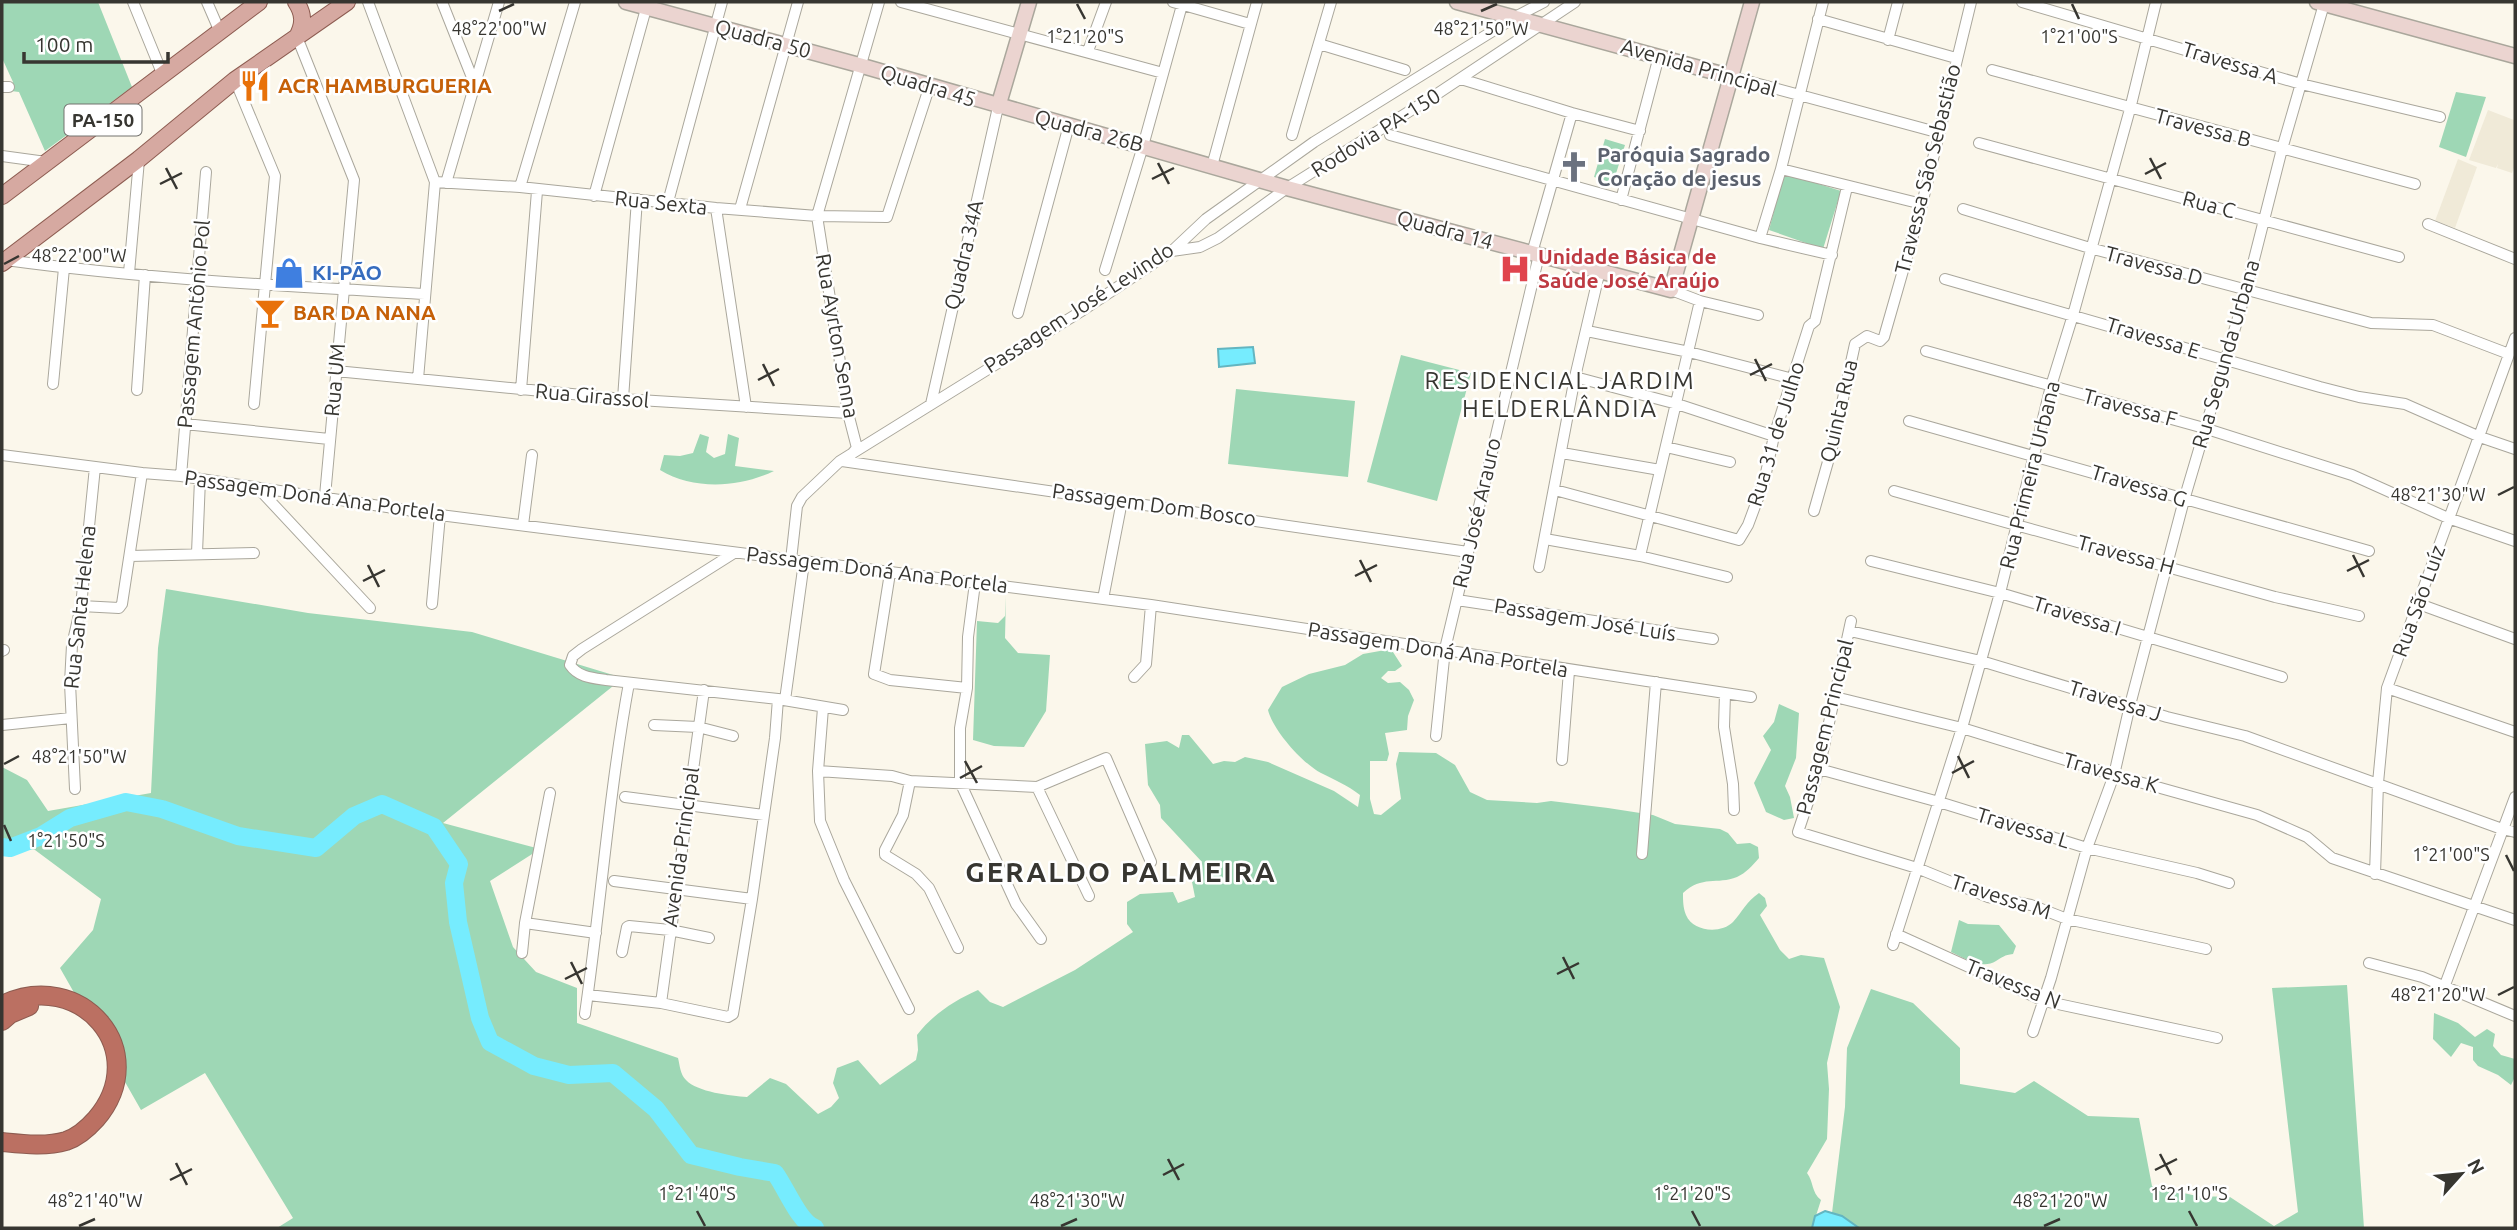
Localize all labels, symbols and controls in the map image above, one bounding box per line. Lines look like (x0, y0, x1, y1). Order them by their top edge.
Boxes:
street label: Quadra 50 (713, 14, 814, 62)
text: 48°22'00"W (451, 18, 547, 38)
text: 48°21'50"W (1433, 18, 1529, 38)
scale bar (24, 21, 168, 65)
text: 1°21'20"S (1046, 26, 1124, 46)
text: 1°21'00"S (2040, 26, 2118, 46)
text: 100 m (35, 32, 93, 56)
street label: Avenida Principal (1618, 33, 1780, 101)
street label: Travessa A (2179, 36, 2281, 88)
street label: Quadra 45 (878, 59, 979, 111)
street label: Travessa São Sebastião (1889, 61, 1965, 276)
restaurant icon: ACR HAMBURGUERIA (238, 69, 272, 103)
place label: ACR HAMBURGUERIA (278, 73, 492, 97)
street label: Rodovia PA-150 (1306, 83, 1444, 181)
street label: Travessa B (2153, 103, 2254, 151)
road number: PA-150 (64, 104, 142, 136)
street label: Quadra 26B (1032, 104, 1146, 156)
place label: Paróquia Sagrado Coração de jesus (1597, 142, 1771, 190)
church icon: Paróquia Sagrado Coração de jesus (1557, 150, 1591, 184)
street label: Rua Sexta (614, 185, 709, 219)
street label: Rua C (2180, 186, 2238, 223)
street label: Quadra 34A (939, 197, 987, 312)
street label: Quadra 14 (1395, 205, 1496, 253)
street label: Passagem Antônio Pol (172, 219, 214, 429)
street label: Passagem José Levindo (979, 237, 1178, 377)
street label: Travessa D (2103, 240, 2206, 290)
place label: Unidade Básica de Saúde José Araújo (1538, 244, 1720, 292)
text: 48°22'00"W (31, 245, 127, 265)
street label: Rua Ayrton Senna (812, 252, 864, 420)
hospital icon: Unidade Básica de Saúde José Araújo (1498, 252, 1532, 286)
shop icon: KI-PÃO (272, 256, 306, 290)
street label: Rua Segunda Urbana (2187, 257, 2264, 451)
place label: KI-PÃO (312, 260, 382, 284)
bar icon: BAR DA NANA (253, 296, 287, 330)
place label: BAR DA NANA (293, 300, 436, 324)
street label: Travessa E (2103, 311, 2203, 363)
street label: Rua UM (319, 342, 349, 417)
street label: Quinta Rua (1815, 357, 1862, 465)
street label: Rua 31 de Julho (1742, 358, 1808, 509)
district label: RESIDENCIAL JARDIM HELDERLÂNDIA (1424, 367, 1696, 422)
street label: Rua Girassol (534, 378, 650, 412)
street label: Rua Primeira Urbana (1994, 378, 2064, 571)
street label: Travessa F (2081, 383, 2180, 431)
street label: Rua José Arauro (1447, 435, 1505, 590)
street label: Travessa G (2088, 459, 2190, 511)
street label: Passagem Doná Ana Portela (183, 465, 447, 525)
street label: Passagem Dom Bosco (1051, 478, 1258, 530)
text: 48°21'30"W (2390, 484, 2486, 504)
street label: Rua Santa Helena (58, 524, 100, 690)
street label: Travessa H (2075, 530, 2178, 579)
street label: Passagem Doná Ana Portela (745, 541, 1009, 597)
street label: Rua São Luíz (2387, 542, 2449, 660)
street label: Travessa I (2030, 590, 2124, 640)
street label: Passagem José Luís (1493, 593, 1678, 645)
street label: Passagem Doná Ana Portela (1306, 617, 1570, 681)
street label: Passagem Principal (1791, 637, 1857, 817)
street label: Travessa J (2066, 675, 2165, 726)
text: 48°21'50"W (31, 746, 127, 766)
street label: Travessa K (2061, 747, 2162, 797)
street label: Avenida Principal (657, 765, 703, 928)
street label: Travessa L (1974, 802, 2073, 853)
text: 1°21'50"S (27, 830, 105, 850)
text: 1°21'00"S (2412, 844, 2490, 864)
district label: GERALDO PALMEIRA (965, 856, 1277, 887)
street label: Travessa M (1948, 869, 2054, 923)
street label: Travessa N (1962, 953, 2064, 1013)
text: 48°21'20"W (2390, 984, 2486, 1004)
north arrow (2426, 1139, 2496, 1209)
text: N (2463, 1155, 2489, 1178)
text: 1°21'40"S (658, 1183, 736, 1203)
text: 1°21'20"S (1653, 1183, 1731, 1203)
text: 1°21'10"S (2150, 1183, 2228, 1203)
text: 48°21'40"W (47, 1190, 143, 1210)
text: 48°21'30"W (1029, 1190, 1125, 1210)
text: 48°21'20"W (2012, 1190, 2108, 1210)

